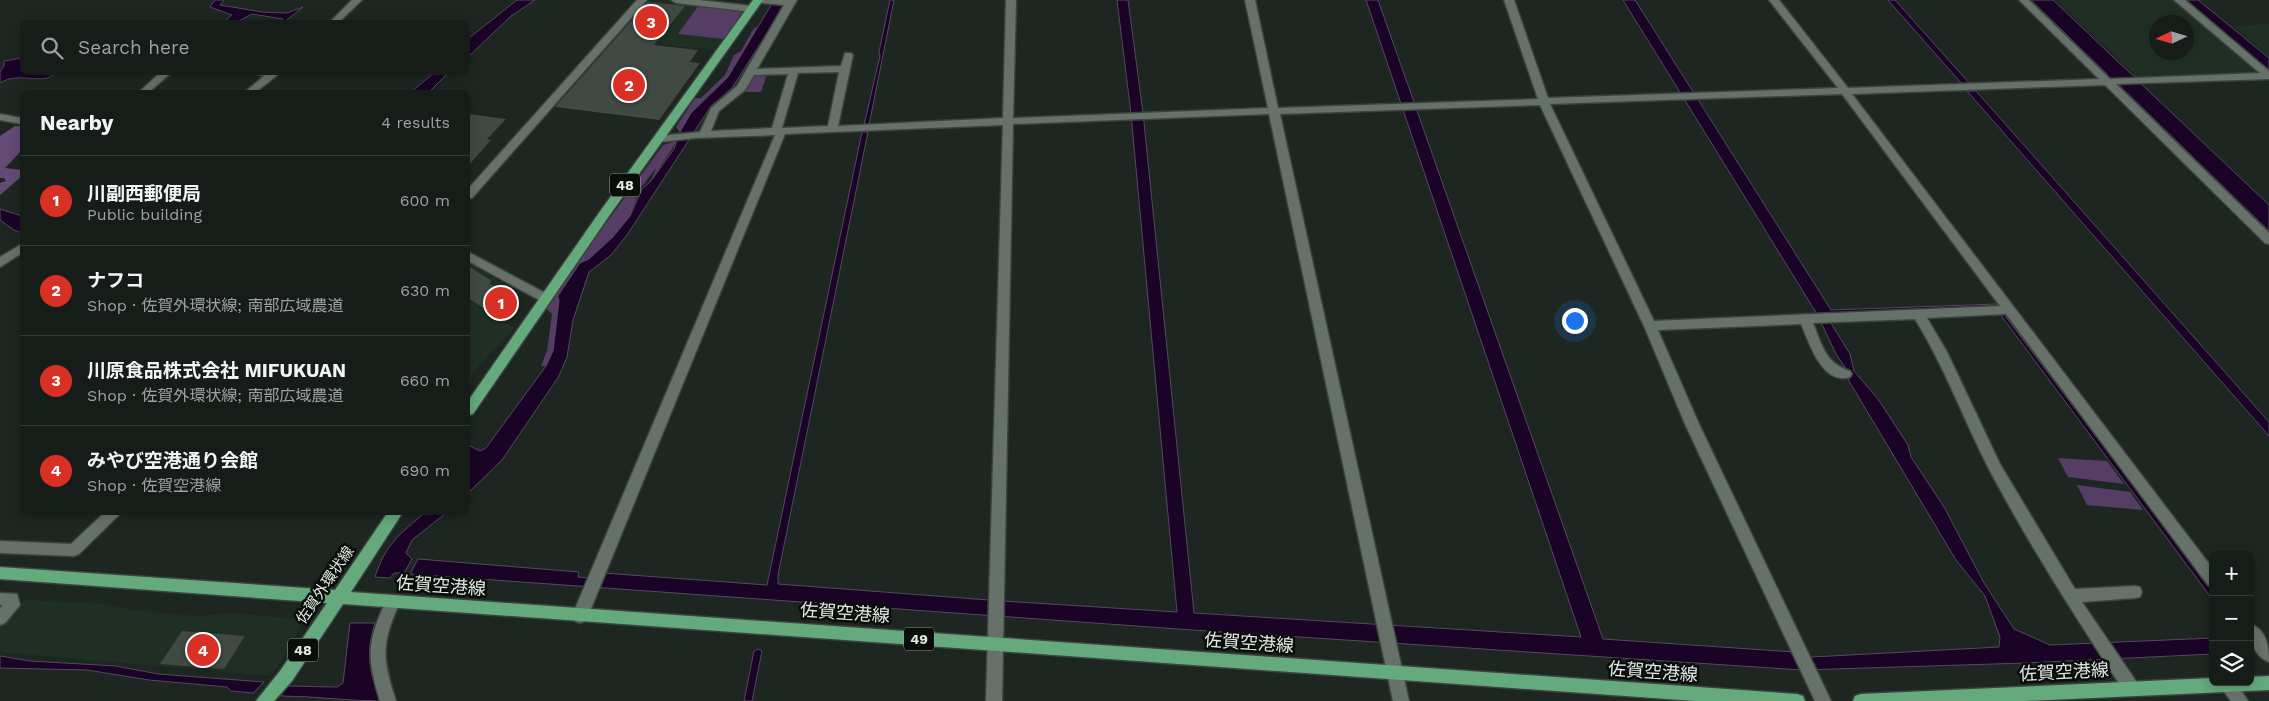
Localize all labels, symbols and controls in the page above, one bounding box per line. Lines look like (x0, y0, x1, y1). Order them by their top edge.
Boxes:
pin: 3 (635, 3, 667, 41)
north arrow (2149, 15, 2194, 60)
search box (20, 20, 470, 75)
icon: search (38, 34, 66, 62)
text: Search here (78, 36, 189, 59)
pin: 2 (613, 66, 645, 104)
text: Nearby (40, 110, 113, 135)
text: 4 results (381, 113, 450, 132)
road number: 48 (610, 174, 640, 196)
text: 川副西郵便局 (87, 182, 201, 205)
text: 1 (53, 191, 59, 210)
text: 600 m (400, 191, 450, 210)
text: Public building (87, 205, 202, 224)
text: ナフコ (87, 269, 144, 292)
text: 2 (51, 281, 61, 300)
text: 630 m (400, 281, 450, 300)
pin: 1 (485, 284, 517, 322)
text: Shop · 佐賀外環状線; 南部広域農道 (87, 296, 344, 315)
your location (1562, 308, 1588, 334)
text: 川原食品株式会社 MIFUKUAN (87, 359, 346, 382)
text: 3 (51, 371, 61, 390)
text: 660 m (400, 371, 450, 390)
text: Shop · 佐賀外環状線; 南部広域農道 (87, 386, 344, 405)
text: みやび空港通り会館 (87, 449, 258, 472)
text: 4 (51, 461, 61, 480)
text: 690 m (400, 461, 450, 480)
text: Shop · 佐賀空港線 (87, 476, 221, 495)
street label: 佐賀外環状線 (292, 543, 358, 627)
map controls (2209, 551, 2254, 686)
button: + (2209, 551, 2254, 596)
street label: 佐賀空港線 (395, 572, 487, 599)
button: − (2209, 596, 2254, 641)
street label: 佐賀空港線 (799, 599, 891, 626)
road number: 49 (904, 628, 934, 650)
street label: 佐賀空港線 (1203, 629, 1295, 656)
pin: 4 (187, 631, 219, 669)
road number: 48 (288, 638, 318, 662)
button: layers (2209, 641, 2254, 686)
street label: 佐賀空港線 (1607, 658, 1699, 685)
street label: 佐賀空港線 (2018, 659, 2109, 684)

